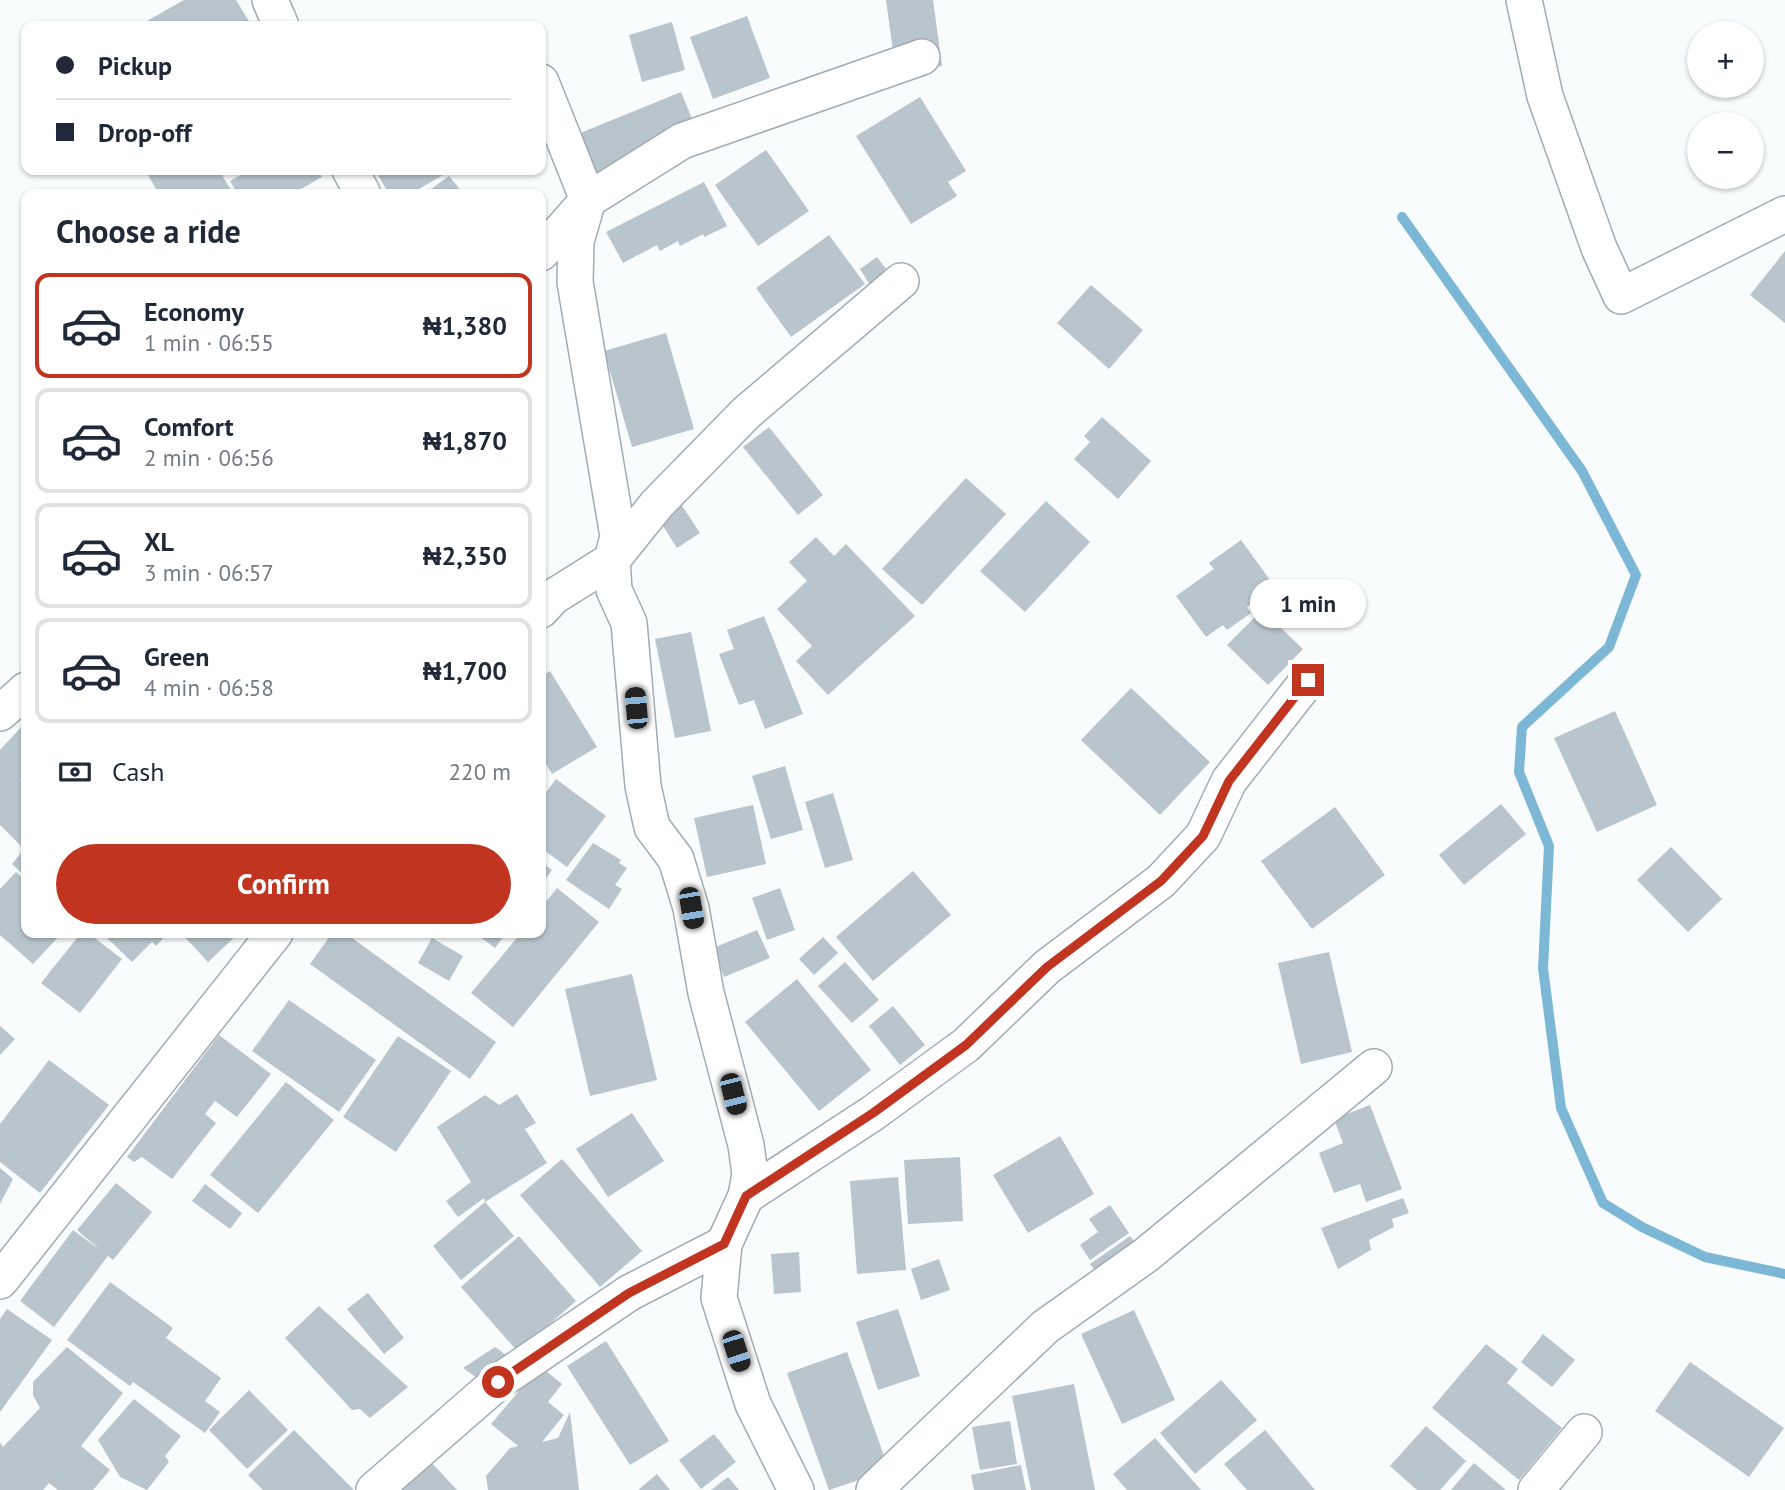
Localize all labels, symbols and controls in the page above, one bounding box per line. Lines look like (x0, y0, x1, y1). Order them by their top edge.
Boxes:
map controls (1687, 21, 1764, 189)
button: + (1687, 21, 1764, 98)
text: Pickup (98, 49, 172, 82)
button: − (1687, 112, 1764, 189)
text: Drop-off (98, 116, 192, 149)
text: Choose a ride (56, 210, 241, 252)
icon: car (60, 294, 123, 357)
text: Economy (144, 295, 244, 328)
text: ₦1,380 (423, 309, 507, 342)
text: 1 min · 06:55 (144, 328, 274, 357)
icon: car (60, 409, 123, 472)
text: Comfort (144, 410, 234, 443)
text: ₦1,870 (423, 424, 507, 457)
text: 2 min · 06:56 (144, 443, 274, 472)
icon: car (60, 524, 123, 587)
text: XL (144, 525, 174, 558)
text: ₦2,350 (423, 539, 507, 572)
text: 3 min · 06:57 (144, 558, 274, 587)
callout: 1 min (1250, 578, 1366, 628)
text: 1 min (1280, 589, 1336, 618)
icon: car (60, 639, 123, 702)
text: Green (144, 640, 209, 673)
text: ₦1,700 (423, 654, 507, 687)
route end (1292, 664, 1324, 696)
text: 4 min · 06:58 (144, 673, 274, 702)
car (624, 686, 649, 730)
icon: cash (56, 753, 94, 791)
text: Cash (112, 755, 164, 788)
text: 220 m (449, 757, 511, 786)
button: Confirm (56, 844, 511, 924)
car (678, 885, 705, 931)
car (718, 1071, 749, 1117)
car (720, 1328, 753, 1374)
route start (482, 1366, 514, 1398)

